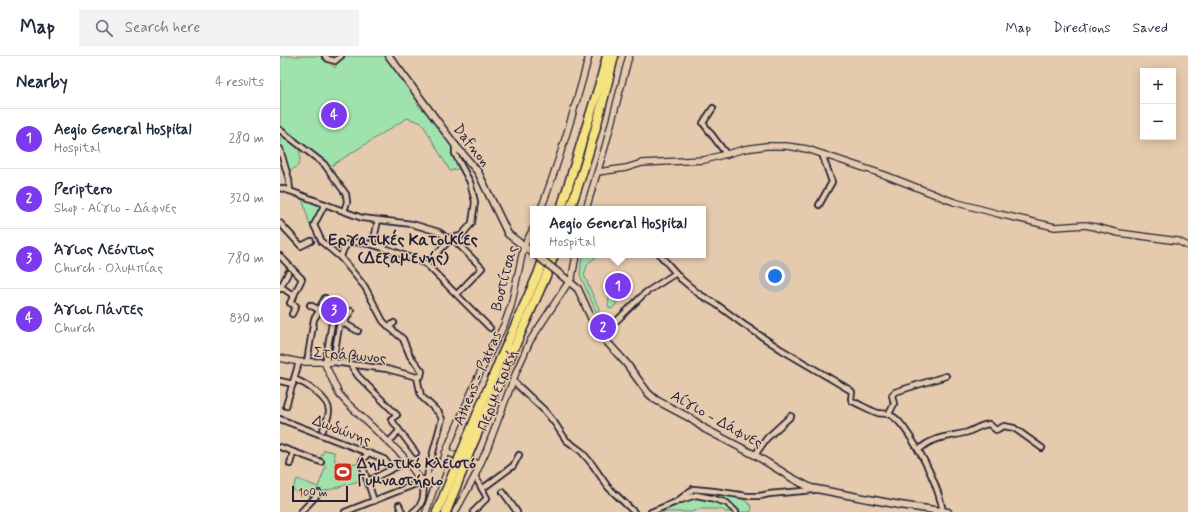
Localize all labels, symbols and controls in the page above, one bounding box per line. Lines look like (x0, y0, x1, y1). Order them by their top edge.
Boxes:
search box (79, 10, 359, 46)
text: Map (20, 15, 55, 40)
icon: search (93, 17, 115, 39)
text: Search here (125, 18, 200, 38)
text: Map (1005, 19, 1031, 37)
text: Directions (1053, 19, 1111, 37)
text: Saved (1133, 19, 1168, 37)
map controls (1140, 68, 1176, 140)
button: + (1140, 68, 1176, 104)
text: Nearby (16, 71, 68, 93)
text: 4 results (215, 74, 264, 91)
pin: 4 (321, 100, 347, 130)
button: − (1140, 104, 1176, 140)
text: Aegio General Hospital (54, 120, 191, 140)
street label: Dafnon (448, 120, 494, 171)
text: 1 (26, 130, 32, 147)
text: 280 m (229, 130, 264, 147)
text: Hospital (54, 140, 100, 157)
text: Periptero (54, 180, 112, 200)
text: 2 (26, 190, 32, 207)
text: 320 m (230, 190, 264, 207)
text: Shop · Αίγιο - Δάφνες (54, 200, 177, 217)
popup (530, 206, 706, 258)
text: Aegio General Hospital (549, 214, 687, 234)
district label: Εργατικές Κατοικίες (Δεξαμενής) (328, 229, 478, 269)
text: Hospital (549, 234, 596, 251)
text: Άγιος Λεόντιος (54, 240, 154, 260)
street label: Βοστίτσας (487, 243, 523, 313)
text: 3 (26, 250, 32, 267)
text: 780 m (227, 250, 264, 267)
text: Church · Ολυμπίας (54, 260, 163, 277)
your location (765, 266, 785, 286)
pin: 1 (605, 271, 631, 301)
pin: 3 (321, 295, 347, 325)
text: Άγιοι Πάντες (54, 300, 143, 320)
text: 4 (25, 310, 33, 327)
text: 830 m (229, 310, 264, 327)
pin: 2 (590, 312, 616, 342)
text: Church (54, 320, 95, 337)
street label: Athens - Patras (449, 328, 507, 429)
street label: Στράβωνος (313, 343, 388, 369)
street label: Περιμετρική (473, 347, 523, 434)
street label: Αίγιο - Δάφνες (667, 386, 767, 454)
street label: Δωδώνης (309, 411, 374, 451)
place label: Δημοτικό Κλειστό Γυμναστήριο (356, 454, 476, 491)
sports icon: Δημοτικό Κλειστό Γυμναστήριο (332, 461, 354, 483)
scale bar (292, 484, 348, 503)
text: 100 m (298, 486, 328, 500)

